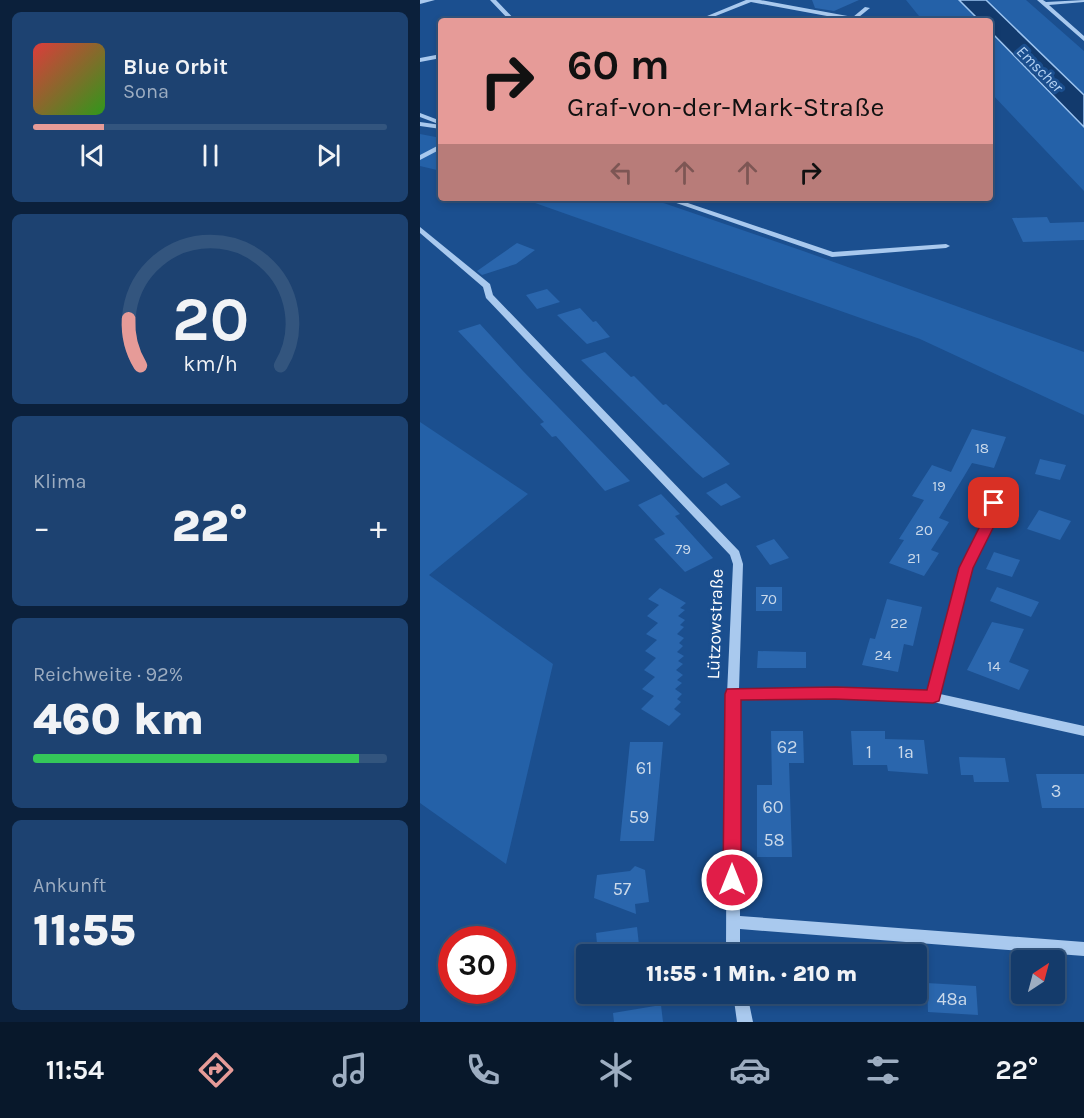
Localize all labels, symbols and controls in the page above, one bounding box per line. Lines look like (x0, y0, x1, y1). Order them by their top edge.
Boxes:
text: 60 m (567, 40, 670, 90)
icon: right (468, 42, 546, 120)
water label: Emscher (1013, 42, 1068, 97)
text: Blue Orbit (123, 54, 228, 80)
text: Sona (123, 80, 169, 103)
text: Graf-von-der-Mark-Straße (567, 91, 884, 123)
icon: previous (76, 139, 109, 172)
icon: pause (194, 139, 227, 172)
icon: next (312, 139, 345, 172)
icon: left (605, 156, 638, 189)
icon: ahead (668, 156, 701, 189)
icon: ahead (731, 156, 764, 189)
icon: right (794, 156, 827, 189)
text: 20 (171, 283, 249, 356)
text: km/h (183, 351, 237, 376)
house number: 18 (975, 439, 989, 457)
text: Klima (33, 470, 86, 493)
house number: 19 (932, 477, 946, 495)
pin (968, 477, 1019, 528)
icon: arrive (977, 486, 1010, 519)
text: 22° (172, 500, 248, 552)
text: − (33, 508, 50, 546)
text: + (370, 508, 387, 546)
house number: 20 (915, 521, 933, 539)
house number: 79 (675, 540, 691, 558)
house number: 21 (907, 549, 921, 567)
street label: Lützowstraße (702, 568, 728, 680)
house number: 70 (761, 590, 777, 608)
house number: 22 (890, 614, 908, 632)
house number: 24 (874, 646, 892, 664)
house number: 14 (987, 657, 1001, 675)
text: Reichweite · 92% (33, 663, 183, 686)
text: 460 km (33, 693, 204, 745)
house number: 62 (777, 736, 797, 758)
house number: 1 (866, 741, 872, 763)
house number: 1a (898, 741, 914, 763)
house number: 61 (636, 757, 652, 779)
house number: 3 (1051, 780, 1061, 802)
house number: 60 (763, 796, 784, 818)
house number: 59 (629, 806, 649, 828)
house number: 58 (763, 829, 785, 851)
position arrow (700, 848, 764, 912)
text: Ankunft (33, 874, 106, 897)
house number: 57 (613, 878, 632, 900)
text: 11:55 (33, 904, 136, 956)
speed limit sign: 30 (438, 926, 516, 1004)
north arrow (1011, 950, 1065, 1004)
map controls (1011, 950, 1065, 1004)
text: 11:55 · 1 Min. · 210 m (646, 961, 857, 987)
house number: 48a (936, 988, 968, 1010)
icon: directions (195, 1049, 237, 1091)
icon: music (329, 1049, 371, 1091)
icon: phone (462, 1049, 504, 1091)
icon: climate (595, 1049, 637, 1091)
icon: car (729, 1049, 771, 1091)
icon: filters (862, 1049, 904, 1091)
text: 11:54 (46, 1054, 104, 1086)
text: 22° (995, 1054, 1038, 1086)

